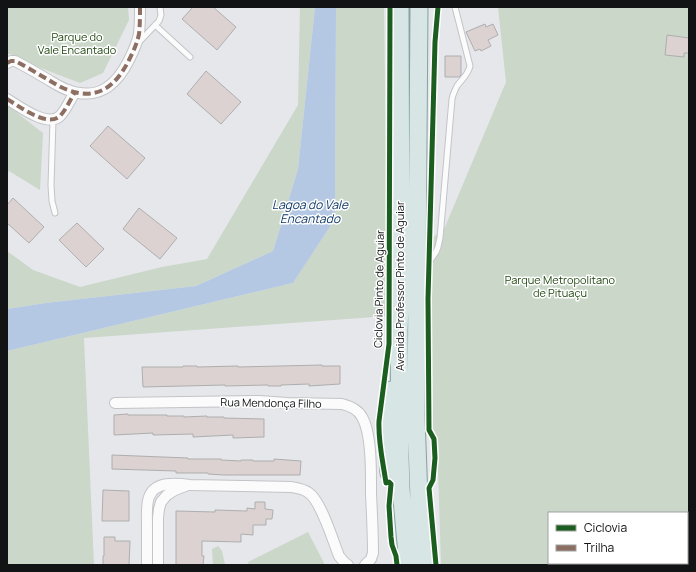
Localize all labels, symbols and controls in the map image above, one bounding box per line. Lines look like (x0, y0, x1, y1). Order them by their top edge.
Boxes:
park label: Parque do Vale Encantado (38, 29, 117, 57)
water label: Lagoa do Vale Encantado (272, 196, 349, 227)
street label: Avenida Professor Pinto de Aguiar (392, 201, 407, 371)
street label: Ciclovia Pinto de Aguiar (370, 230, 387, 348)
park label: Parque Metropolitano de Pituaçu (505, 272, 616, 300)
street label: Rua Mendonça Filho (220, 394, 322, 411)
legend (548, 512, 688, 564)
text: Ciclovia (584, 519, 627, 536)
text: Trilha (584, 539, 614, 556)

